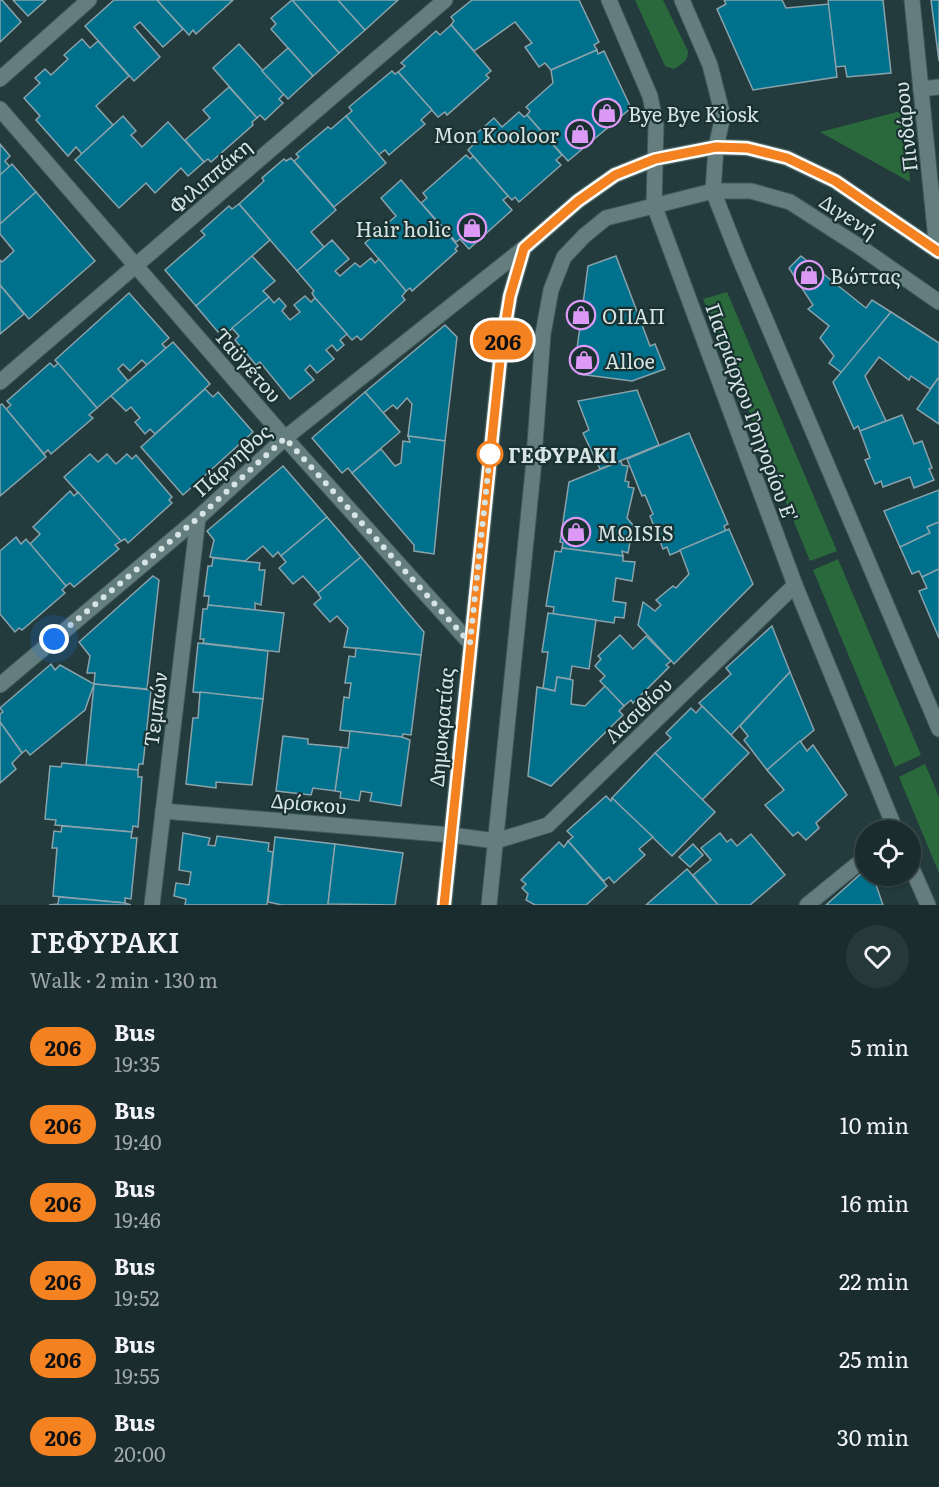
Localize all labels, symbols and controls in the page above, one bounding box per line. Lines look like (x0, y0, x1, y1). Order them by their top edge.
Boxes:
street label: Πινδάρου (884, 80, 924, 174)
shop icon: Bye Bye Kiosk (591, 97, 623, 129)
place label: Bye Bye Kiosk (628, 98, 760, 128)
shop icon: Mon Kooloor (564, 118, 596, 150)
place label: Mon Kooloor (434, 119, 560, 149)
street label: Φιλιππάκη (161, 131, 257, 219)
street label: Διγενή (814, 185, 884, 245)
shop icon: Hair holic (456, 212, 488, 244)
place label: Hair holic (355, 213, 451, 243)
shop icon: Βώττας (793, 259, 825, 291)
place label: Βώττας (830, 260, 900, 290)
street label: Πατριάρχου Γρηγορίου Ε' (699, 298, 807, 526)
shop icon: ΟΠΑΠ (565, 299, 597, 331)
place label: ΟΠΑΠ (602, 300, 665, 330)
street label: Ταϋγέτου (208, 320, 290, 408)
line badge: 206 (468, 320, 538, 360)
text: 206 (485, 325, 521, 356)
shop icon: Alloe (568, 344, 600, 376)
place label: Alloe (605, 345, 655, 375)
street label: Πάρνηθος (185, 416, 277, 502)
place label: ΓΕΦΥΡΑΚΙ (508, 439, 617, 469)
marker: ΓΕΦΥΡΑΚΙ (477, 441, 503, 467)
shop icon: ΜΩISIS (560, 516, 592, 548)
place label: ΜΩISIS (597, 517, 674, 547)
your location (39, 624, 69, 654)
street label: Δημοκρατίας (420, 666, 460, 788)
street label: Λασιθίου (596, 669, 678, 749)
street label: Τεμπών (135, 670, 173, 748)
street label: Δρίσκου (270, 784, 348, 820)
map controls (855, 820, 921, 886)
button: locate (855, 820, 921, 886)
text: ΓΕΦΥΡΑΚΙ (30, 920, 180, 962)
button: heart (846, 925, 909, 988)
text: Walk · 2 min · 130 m (30, 964, 218, 994)
text: Bus (114, 1015, 155, 1048)
text: 5 min (850, 1030, 909, 1063)
text: 206 (45, 1031, 81, 1062)
text: 19:35 (114, 1048, 160, 1078)
text: Bus (114, 1093, 155, 1126)
text: 10 min (840, 1108, 909, 1141)
text: 206 (45, 1109, 81, 1140)
text: 19:40 (114, 1126, 161, 1156)
text: Bus (114, 1171, 155, 1204)
text: 16 min (841, 1186, 909, 1219)
text: 206 (45, 1187, 81, 1218)
text: 19:46 (114, 1204, 161, 1234)
text: Bus (114, 1249, 155, 1282)
text: 22 min (839, 1264, 909, 1297)
text: 206 (45, 1265, 81, 1296)
text: 19:52 (114, 1282, 159, 1312)
text: Bus (114, 1327, 155, 1360)
text: 25 min (839, 1342, 909, 1375)
text: 206 (45, 1343, 81, 1374)
text: 19:55 (114, 1360, 160, 1390)
text: Bus (114, 1405, 155, 1438)
text: 30 min (837, 1420, 909, 1453)
text: 206 (45, 1421, 81, 1452)
text: 20:00 (114, 1438, 165, 1468)

